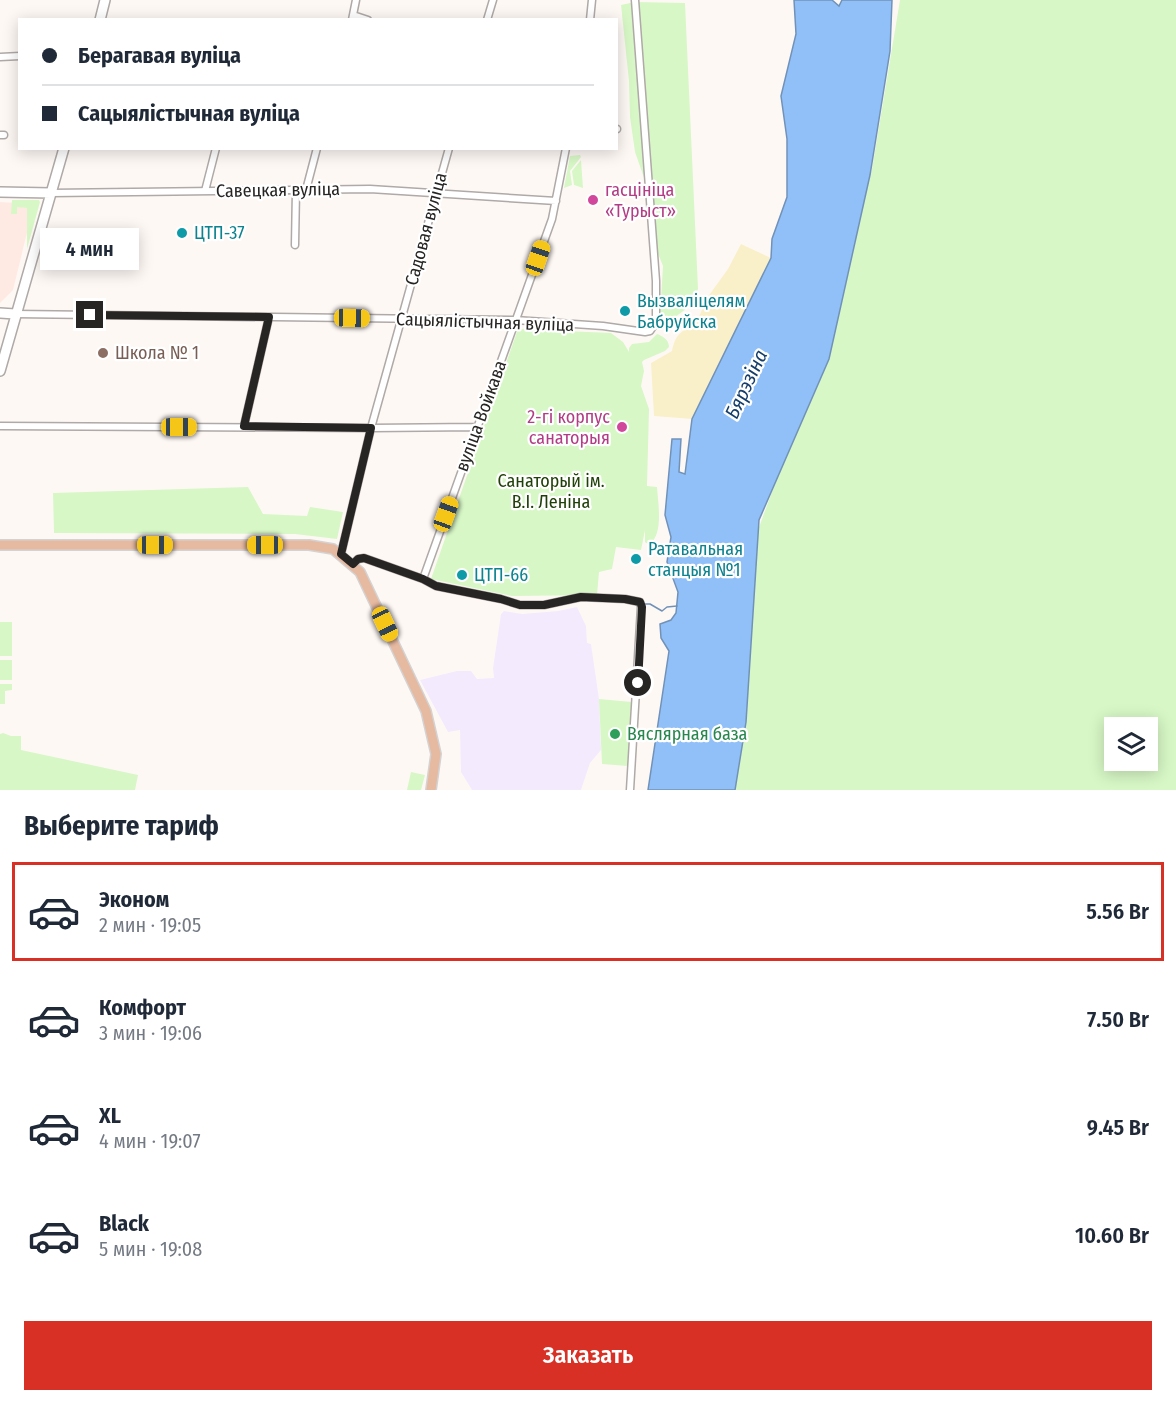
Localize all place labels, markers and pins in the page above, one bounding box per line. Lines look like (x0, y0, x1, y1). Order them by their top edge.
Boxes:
place label: гасцініца «Турыст» (605, 179, 676, 222)
marker: гасцініца «Турыст» (586, 193, 600, 207)
place label: ЦТП-37 (194, 222, 245, 244)
marker: ЦТП-37 (175, 226, 189, 240)
place label: Вызваліцелям Бабруйска (637, 290, 746, 333)
marker: Вызваліцелям Бабруйска (618, 304, 632, 318)
place label: Школа № 1 (115, 342, 199, 364)
marker: Школа № 1 (96, 346, 110, 360)
place label: 2-гі корпус санаторыя (527, 406, 610, 449)
marker: 2-гі корпус санаторыя (615, 420, 629, 434)
place label: Ратавальная станцыя №1 (648, 538, 743, 581)
marker: Ратавальная станцыя №1 (629, 552, 643, 566)
place label: ЦТП-66 (474, 564, 528, 586)
marker: ЦТП-66 (455, 568, 469, 582)
place label: Вяслярная база (627, 723, 748, 745)
marker: Вяслярная база (608, 727, 622, 741)

